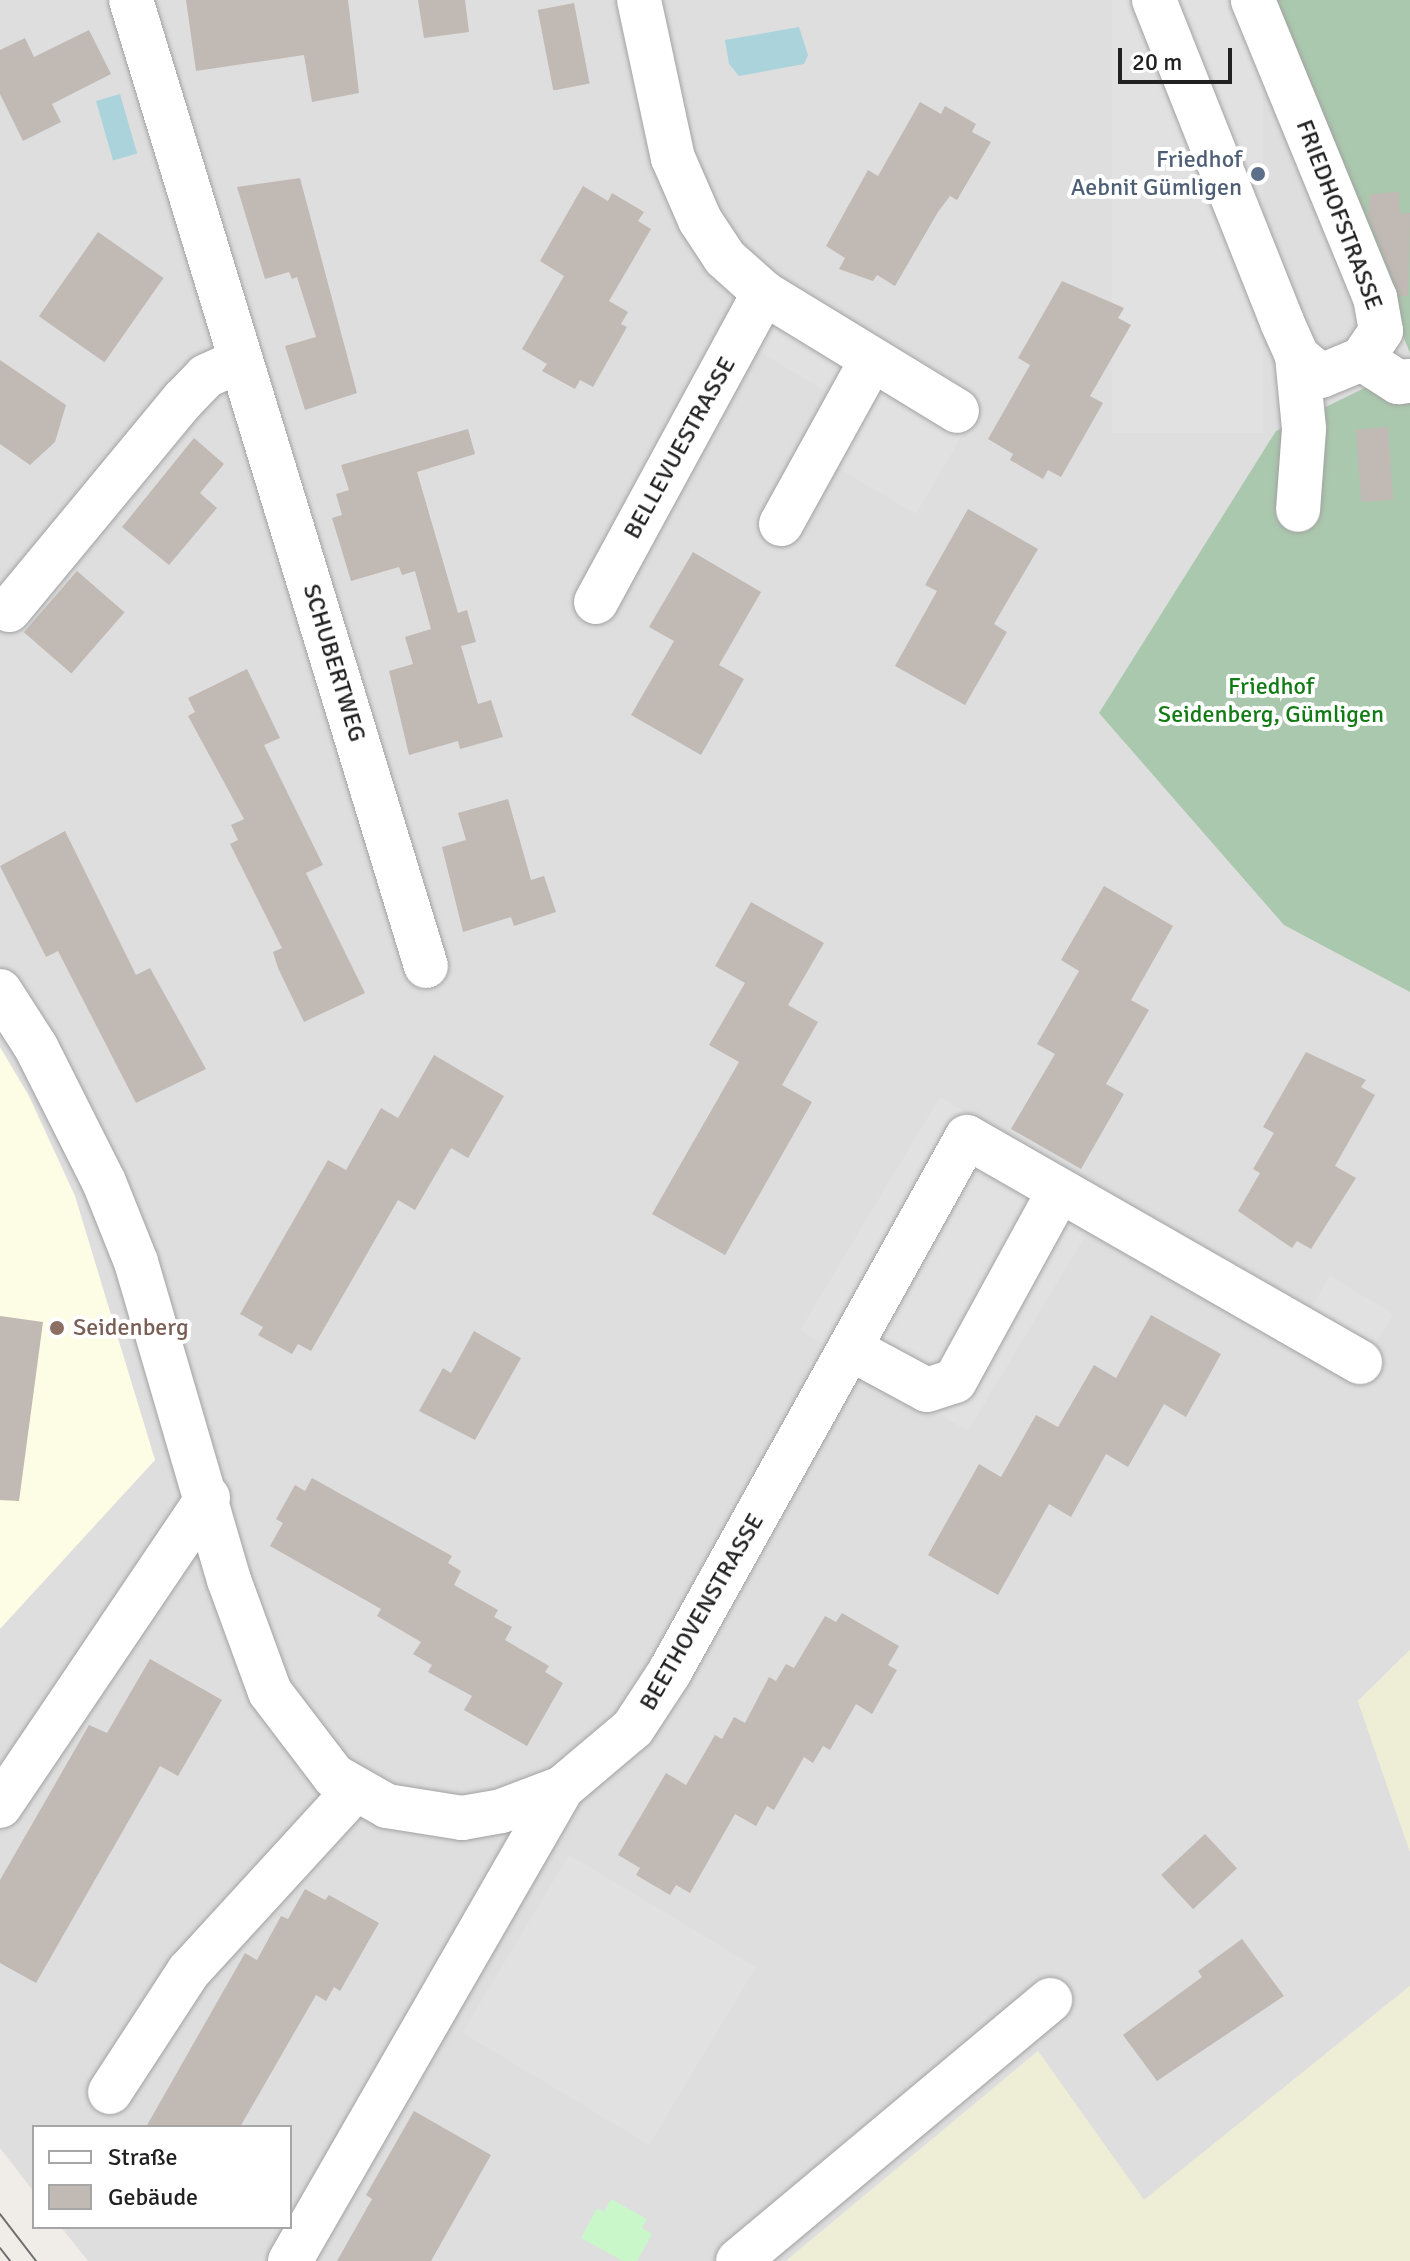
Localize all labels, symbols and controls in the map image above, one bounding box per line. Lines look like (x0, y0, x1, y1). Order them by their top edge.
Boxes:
scale bar (1122, 32, 1236, 82)
text: 20 m (1132, 47, 1182, 77)
street label: FRIEDHOFSTRASSE (1289, 116, 1389, 314)
place label: Friedhof Aebnit Gümligen (1071, 146, 1242, 202)
marker: Friedhof Aebnit Gümligen (1249, 165, 1267, 183)
street label: BELLEVUESTRASSE (618, 352, 742, 544)
street label: SCHUBERTWEG (296, 581, 372, 745)
park label: Friedhof Seidenberg, Gümligen (1158, 673, 1384, 729)
place label: Seidenberg (73, 1314, 189, 1342)
marker: Seidenberg (48, 1319, 66, 1337)
street label: BEETHOVENSTRASSE (634, 1508, 770, 1716)
legend (32, 2125, 292, 2229)
text: Straße (108, 2142, 178, 2172)
text: Gebäude (108, 2182, 198, 2212)

